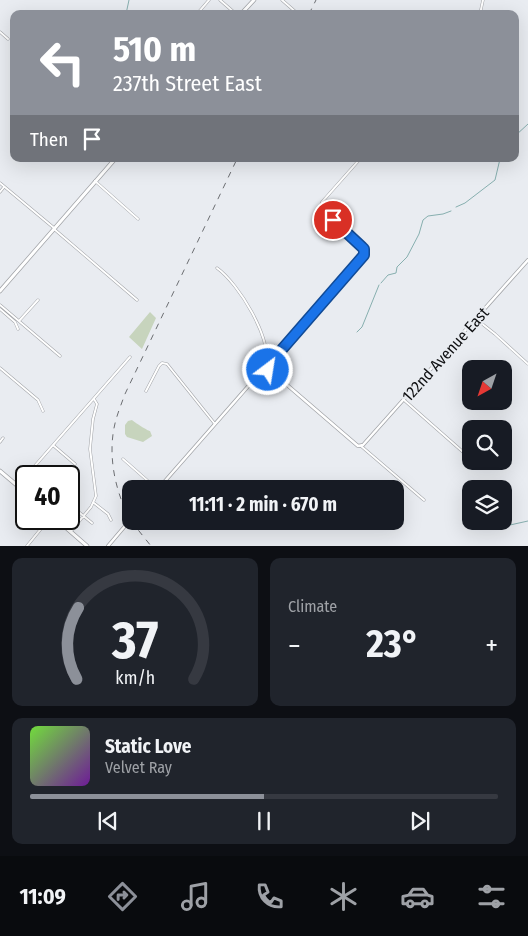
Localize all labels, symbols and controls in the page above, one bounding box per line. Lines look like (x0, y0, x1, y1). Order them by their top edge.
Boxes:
text: 510 m (113, 28, 196, 70)
icon: left (30, 30, 95, 95)
text: 237th Street East (113, 70, 262, 97)
icon: arrive (78, 125, 106, 153)
text: Then (30, 128, 68, 151)
pin (312, 199, 354, 241)
icon: arrive (319, 206, 347, 234)
street label: 122nd Avenue East (398, 303, 493, 405)
position arrow (241, 343, 293, 395)
north arrow (462, 360, 512, 410)
map controls (462, 360, 512, 530)
button: search (462, 420, 512, 470)
speed limit sign: 40 (15, 465, 80, 530)
button: layers (462, 480, 512, 530)
text: 11:11 · 2 min · 670 m (189, 493, 337, 516)
text: Climate (288, 597, 337, 616)
text: 37 (111, 609, 158, 672)
text: 23° (366, 621, 420, 667)
text: − (288, 629, 301, 662)
text: + (485, 629, 498, 662)
text: km/h (115, 667, 155, 689)
text: Static Love (105, 735, 192, 758)
text: Velvet Ray (105, 758, 172, 777)
icon: previous (94, 807, 122, 835)
icon: pause (250, 807, 278, 835)
icon: next (406, 807, 434, 835)
icon: directions (105, 879, 140, 914)
icon: music (178, 879, 213, 914)
icon: phone (252, 879, 287, 914)
icon: climate (326, 879, 361, 914)
icon: car (400, 879, 435, 914)
icon: filters (474, 879, 509, 914)
text: 11:09 (19, 883, 66, 910)

